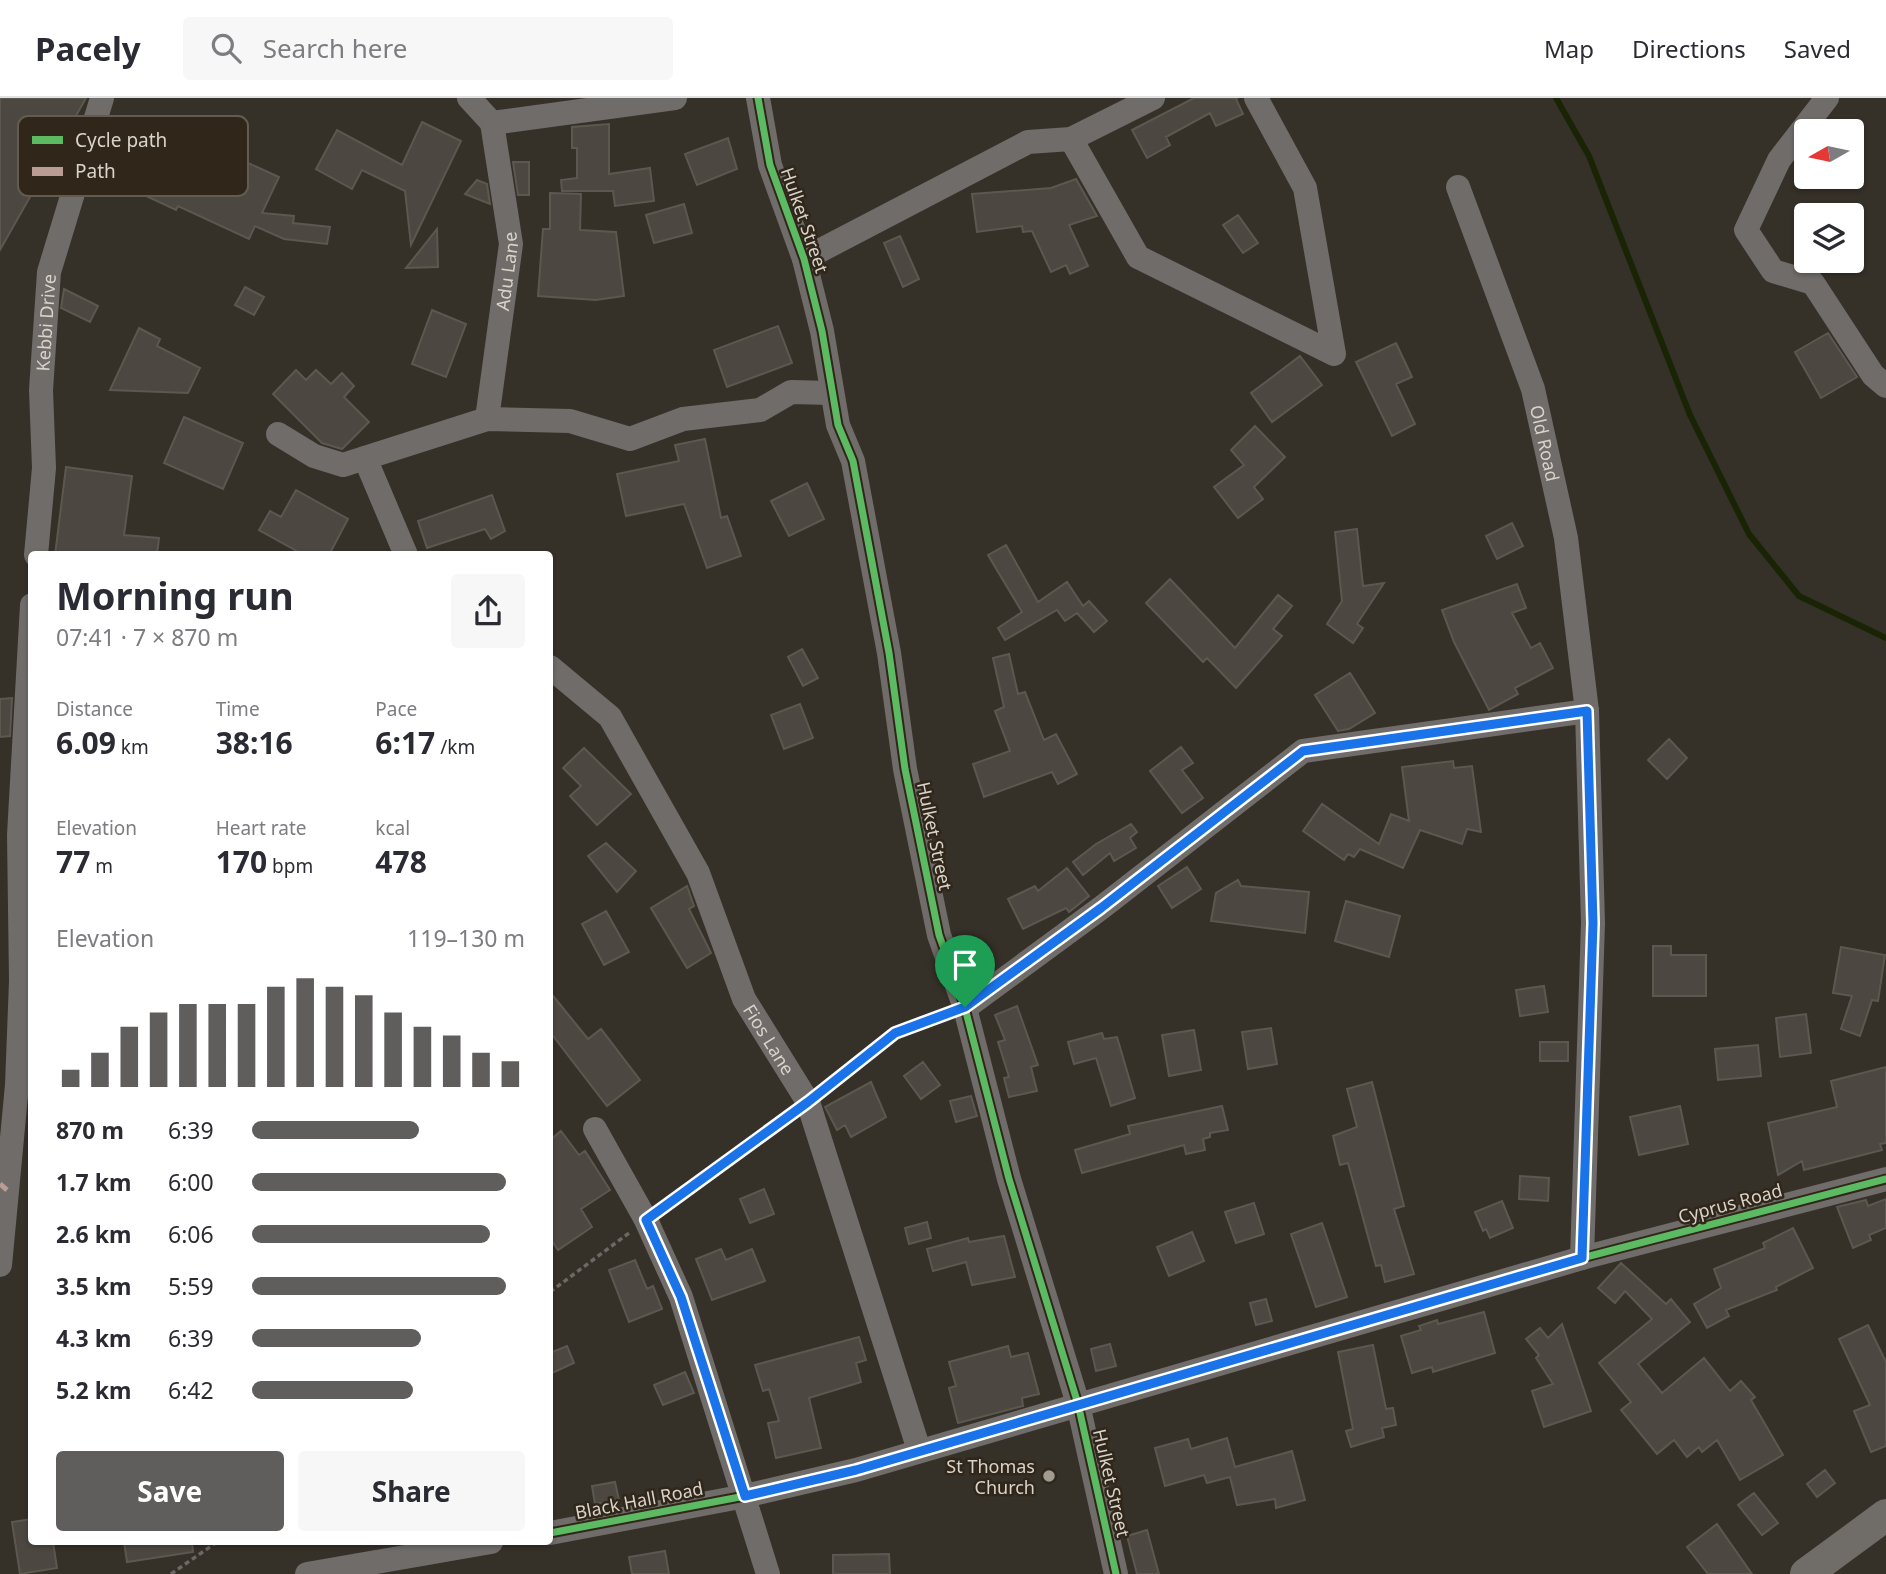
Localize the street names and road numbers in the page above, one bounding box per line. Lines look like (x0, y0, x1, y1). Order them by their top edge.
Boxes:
street label: Hulket Street (776, 164, 834, 277)
street label: Adu Lane (490, 230, 523, 312)
street label: Kebbi Drive (30, 273, 61, 372)
street label: Old Road (1525, 403, 1565, 484)
street label: Hulket Street (912, 780, 958, 893)
street label: Fios Lane (738, 1000, 800, 1079)
street label: Cyprus Road (1675, 1178, 1785, 1228)
street label: Hulket Street (1088, 1427, 1136, 1540)
street label: Black Hall Road (573, 1476, 705, 1524)

